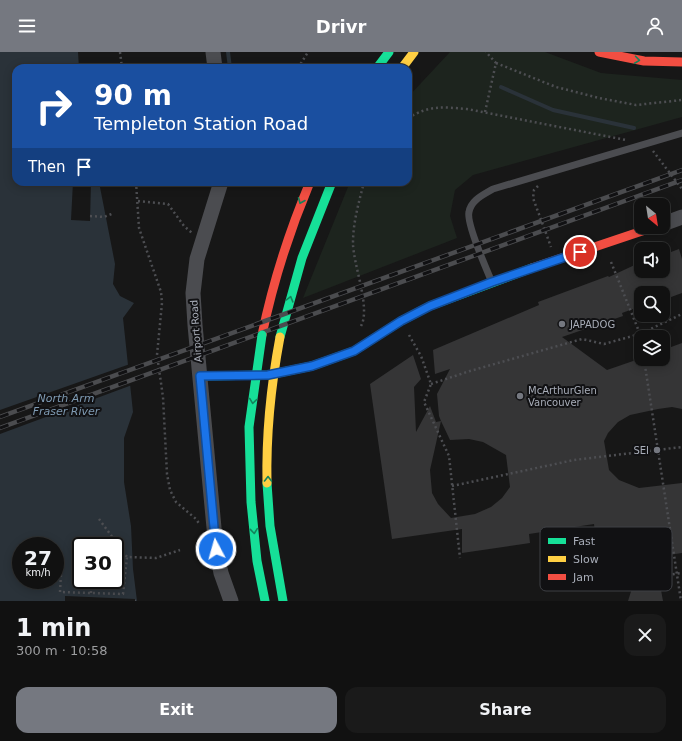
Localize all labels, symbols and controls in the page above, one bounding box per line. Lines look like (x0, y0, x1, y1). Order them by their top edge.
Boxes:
icon: menu (16, 15, 38, 37)
icon: person (644, 15, 666, 37)
text: Drivr (316, 16, 366, 37)
one-way arrow (634, 55, 640, 64)
text: 90 m (94, 79, 172, 112)
icon: right (28, 80, 80, 132)
text: Templeton Station Road (94, 113, 308, 134)
icon: arrive (73, 156, 95, 178)
text: Then (28, 158, 65, 176)
one-way arrow (298, 198, 306, 205)
north arrow (634, 198, 670, 234)
map controls (634, 198, 670, 366)
pin (563, 235, 597, 269)
icon: arrive (569, 241, 591, 263)
button: sound (634, 242, 670, 278)
button: search (634, 286, 670, 322)
one-way arrow (285, 295, 293, 302)
street label: Airport Road (188, 299, 204, 363)
marker: JAPADOG (557, 319, 567, 329)
place label: JAPADOG (569, 319, 615, 330)
button: layers (634, 330, 670, 366)
place label: McArthurGlen Vancouver (528, 385, 597, 408)
marker: McArthurGlen Vancouver (515, 391, 525, 401)
water label: North Arm Fraser River (33, 392, 101, 418)
one-way arrow (249, 398, 258, 404)
place label: SEI (633, 445, 649, 456)
marker: SEI (652, 445, 662, 455)
one-way arrow (264, 476, 272, 482)
legend (540, 527, 672, 591)
position arrow (195, 528, 237, 570)
one-way arrow (249, 528, 258, 534)
text: Fast (573, 535, 596, 548)
speed limit sign: 30 (72, 537, 124, 589)
text: 27 (24, 546, 52, 570)
text: Slow (573, 553, 599, 566)
text: km/h (25, 567, 51, 578)
text: Jam (572, 571, 594, 584)
text: 1 min (16, 614, 91, 642)
button: close (624, 614, 666, 656)
text: 300 m · 10:58 (16, 643, 107, 658)
button: Exit (16, 687, 337, 733)
button: Share (345, 687, 666, 733)

